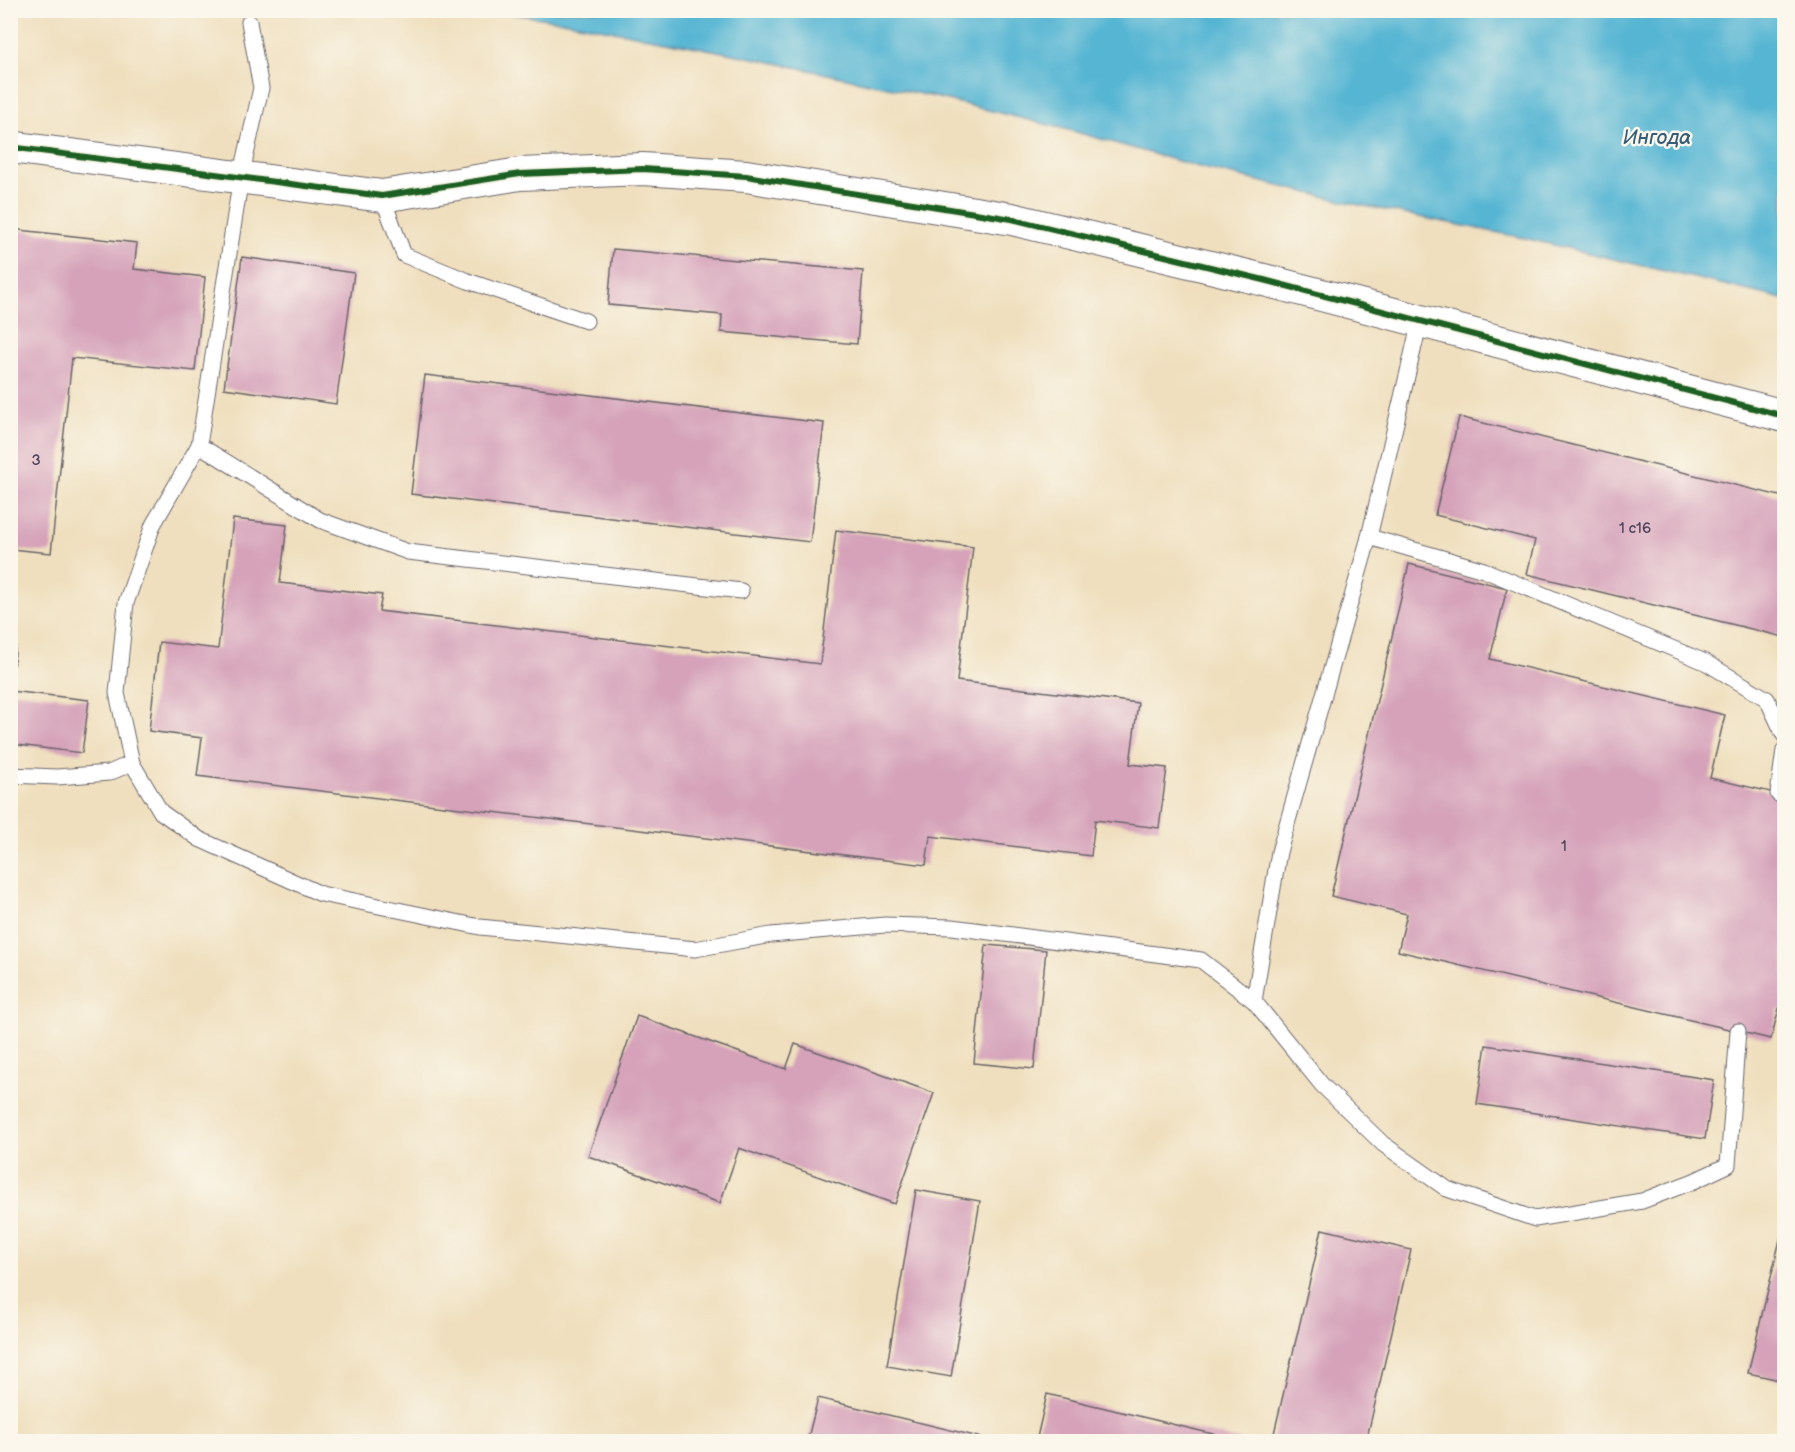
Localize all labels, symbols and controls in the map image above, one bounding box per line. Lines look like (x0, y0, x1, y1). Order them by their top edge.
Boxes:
water label: Ингода (1623, 126, 1691, 150)
house number: 3 (31, 451, 41, 470)
house number: 1 с16 (1619, 519, 1651, 538)
house number: 1 (1561, 837, 1567, 856)

